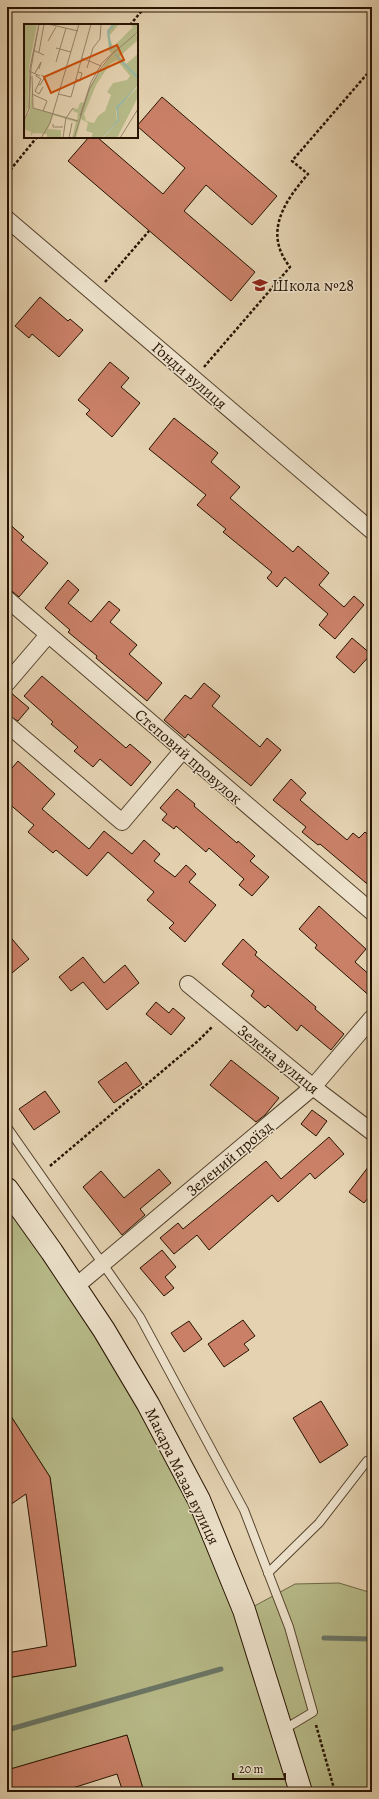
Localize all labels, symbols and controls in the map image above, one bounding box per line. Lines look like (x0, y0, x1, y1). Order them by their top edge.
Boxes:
inset map (24, 24, 138, 138)
place label: Школа №28 (272, 275, 354, 297)
school or university icon: Школа №28 (251, 276, 269, 294)
street label: Гонди вулиця (147, 337, 232, 415)
street label: Степовий провулок (130, 704, 247, 810)
street label: Зелена вулиця (233, 1020, 324, 1100)
street label: Зелений проїзд (182, 1116, 278, 1202)
street label: Макара Мазая вулиця (139, 1404, 225, 1549)
scale bar (233, 1755, 285, 1781)
text: 20 m (239, 1761, 263, 1777)

